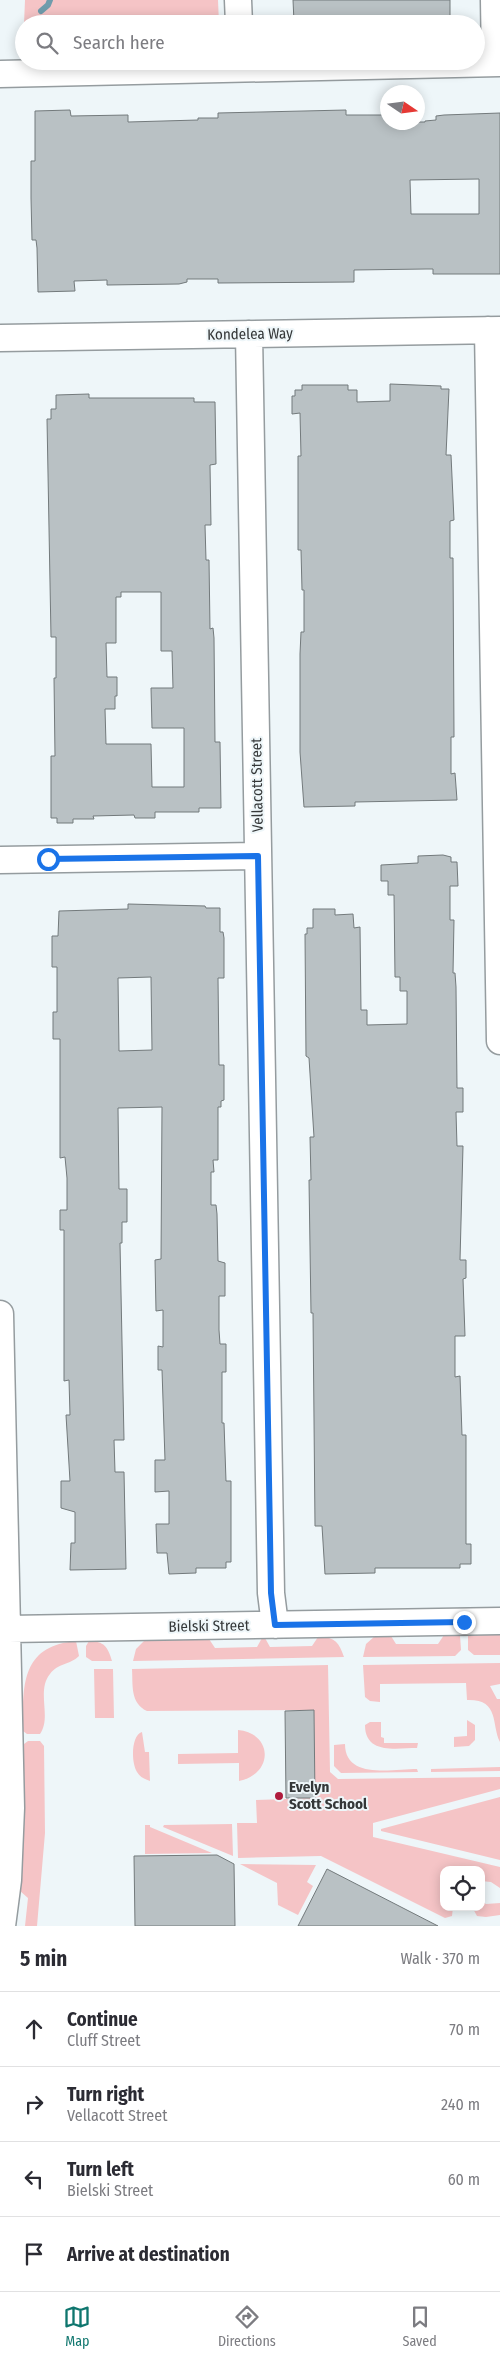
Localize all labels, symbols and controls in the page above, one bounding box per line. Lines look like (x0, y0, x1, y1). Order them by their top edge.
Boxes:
search box (15, 15, 485, 70)
icon: search (33, 29, 61, 57)
text: Search here (73, 31, 165, 54)
north arrow (380, 85, 425, 130)
street label: Kondelea Way (207, 324, 293, 344)
street label: Vellacott Street (247, 738, 267, 832)
route start (37, 848, 60, 871)
route end (453, 1611, 476, 1634)
street label: Bielski Street (168, 1616, 250, 1636)
place label: Evelyn Scott School (289, 1778, 368, 1813)
marker: Evelyn Scott School (273, 1790, 285, 1802)
map controls (440, 1866, 485, 1911)
button: locate (440, 1866, 485, 1911)
text: 5 min (20, 1946, 67, 1972)
text: Walk · 370 m (400, 1949, 480, 1968)
text: Continue (67, 2008, 138, 2031)
icon: ahead (20, 2015, 48, 2043)
text: 70 m (449, 2020, 480, 2039)
text: Cluff Street (67, 2031, 140, 2050)
text: Turn right (67, 2083, 144, 2106)
icon: right (20, 2090, 48, 2118)
text: 240 m (441, 2095, 480, 2114)
text: Vellacott Street (67, 2106, 167, 2125)
text: Turn left (67, 2158, 134, 2181)
icon: left (20, 2165, 48, 2193)
text: 60 m (448, 2170, 480, 2189)
text: Bielski Street (67, 2181, 153, 2200)
icon: arrive (20, 2240, 48, 2268)
text: Arrive at destination (67, 2243, 230, 2266)
tab: Map (63, 2303, 91, 2350)
tab: Directions (218, 2303, 276, 2350)
tab: Saved (402, 2303, 437, 2350)

